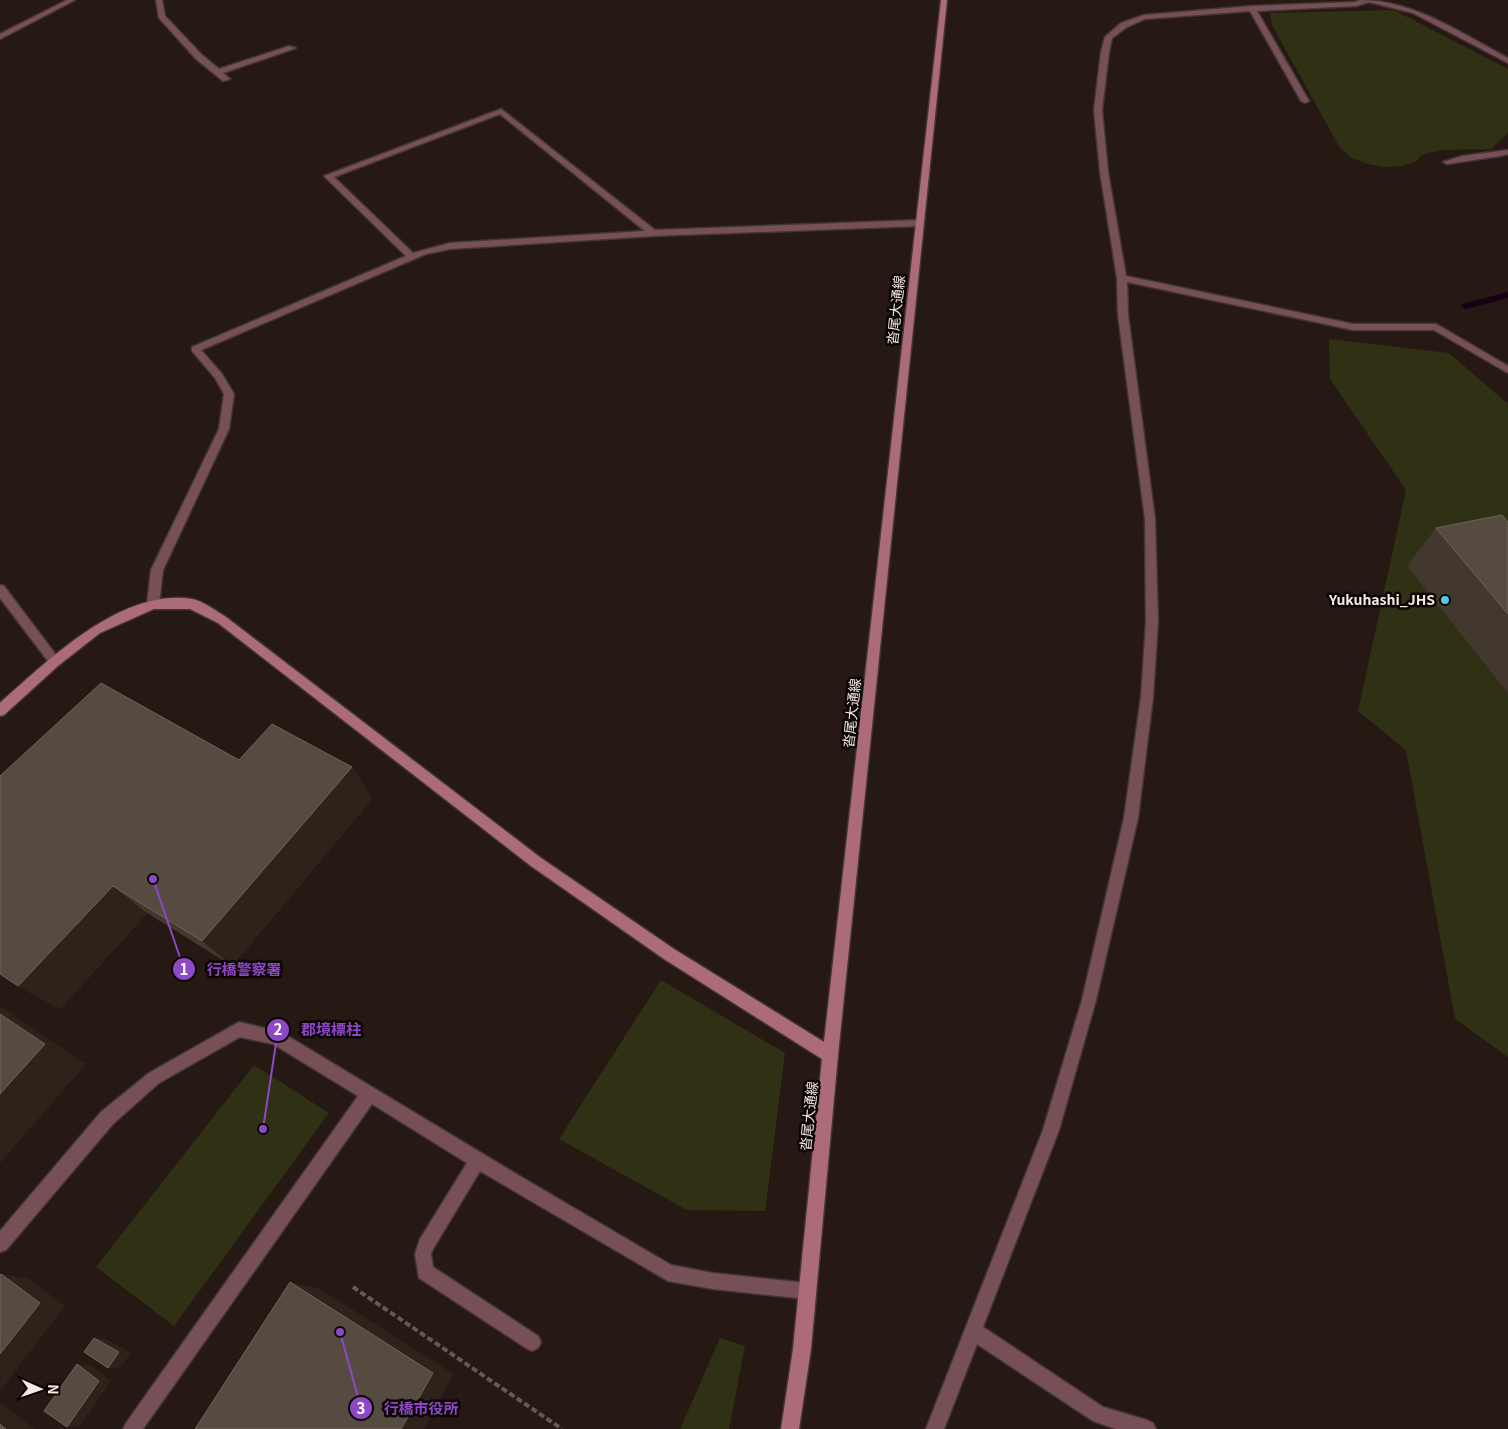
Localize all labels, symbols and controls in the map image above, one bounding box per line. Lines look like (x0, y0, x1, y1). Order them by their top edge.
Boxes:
street label: 沓尾大通線 (881, 274, 909, 346)
place label: Yukuhashi_JHS (1328, 589, 1435, 609)
marker: Yukuhashi_JHS (1439, 594, 1451, 606)
street label: 沓尾大通線 (837, 677, 865, 749)
callout: 行橋警察署 (171, 954, 291, 984)
text: 1 (180, 958, 188, 979)
text: 行橋警察署 (206, 958, 282, 979)
callout: 郡境標柱 (266, 1015, 371, 1045)
text: 2 (274, 1018, 283, 1039)
text: 郡境標柱 (301, 1018, 361, 1039)
street label: 沓尾大通線 (794, 1080, 822, 1152)
north arrow (15, 1364, 65, 1414)
text: N (44, 1384, 64, 1395)
callout: 行橋市役所 (348, 1393, 468, 1423)
text: 3 (357, 1397, 366, 1418)
text: 行橋市役所 (383, 1397, 459, 1418)

